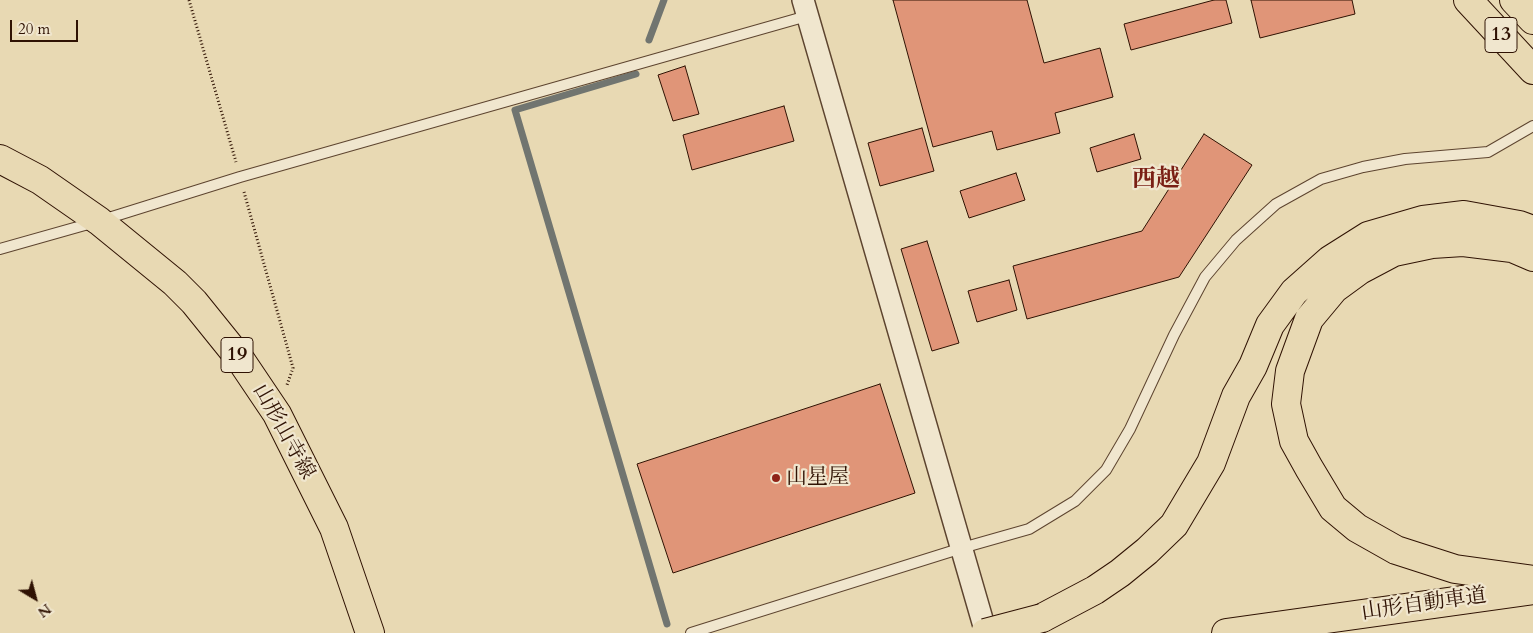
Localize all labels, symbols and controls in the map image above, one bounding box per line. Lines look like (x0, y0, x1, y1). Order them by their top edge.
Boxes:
scale bar (12, 10, 80, 42)
road number: 13 (1485, 18, 1517, 52)
text: 20 m (18, 19, 50, 39)
district label: 西越 (1132, 166, 1180, 194)
road number: 19 (221, 338, 253, 372)
street label: 山形山寺線 (247, 380, 319, 484)
place label: 山星屋 (786, 465, 849, 491)
marker: 山星屋 (770, 472, 782, 484)
north arrow (10, 573, 60, 623)
street label: 山形自動車道 (1360, 584, 1488, 626)
text: N (34, 599, 55, 622)

